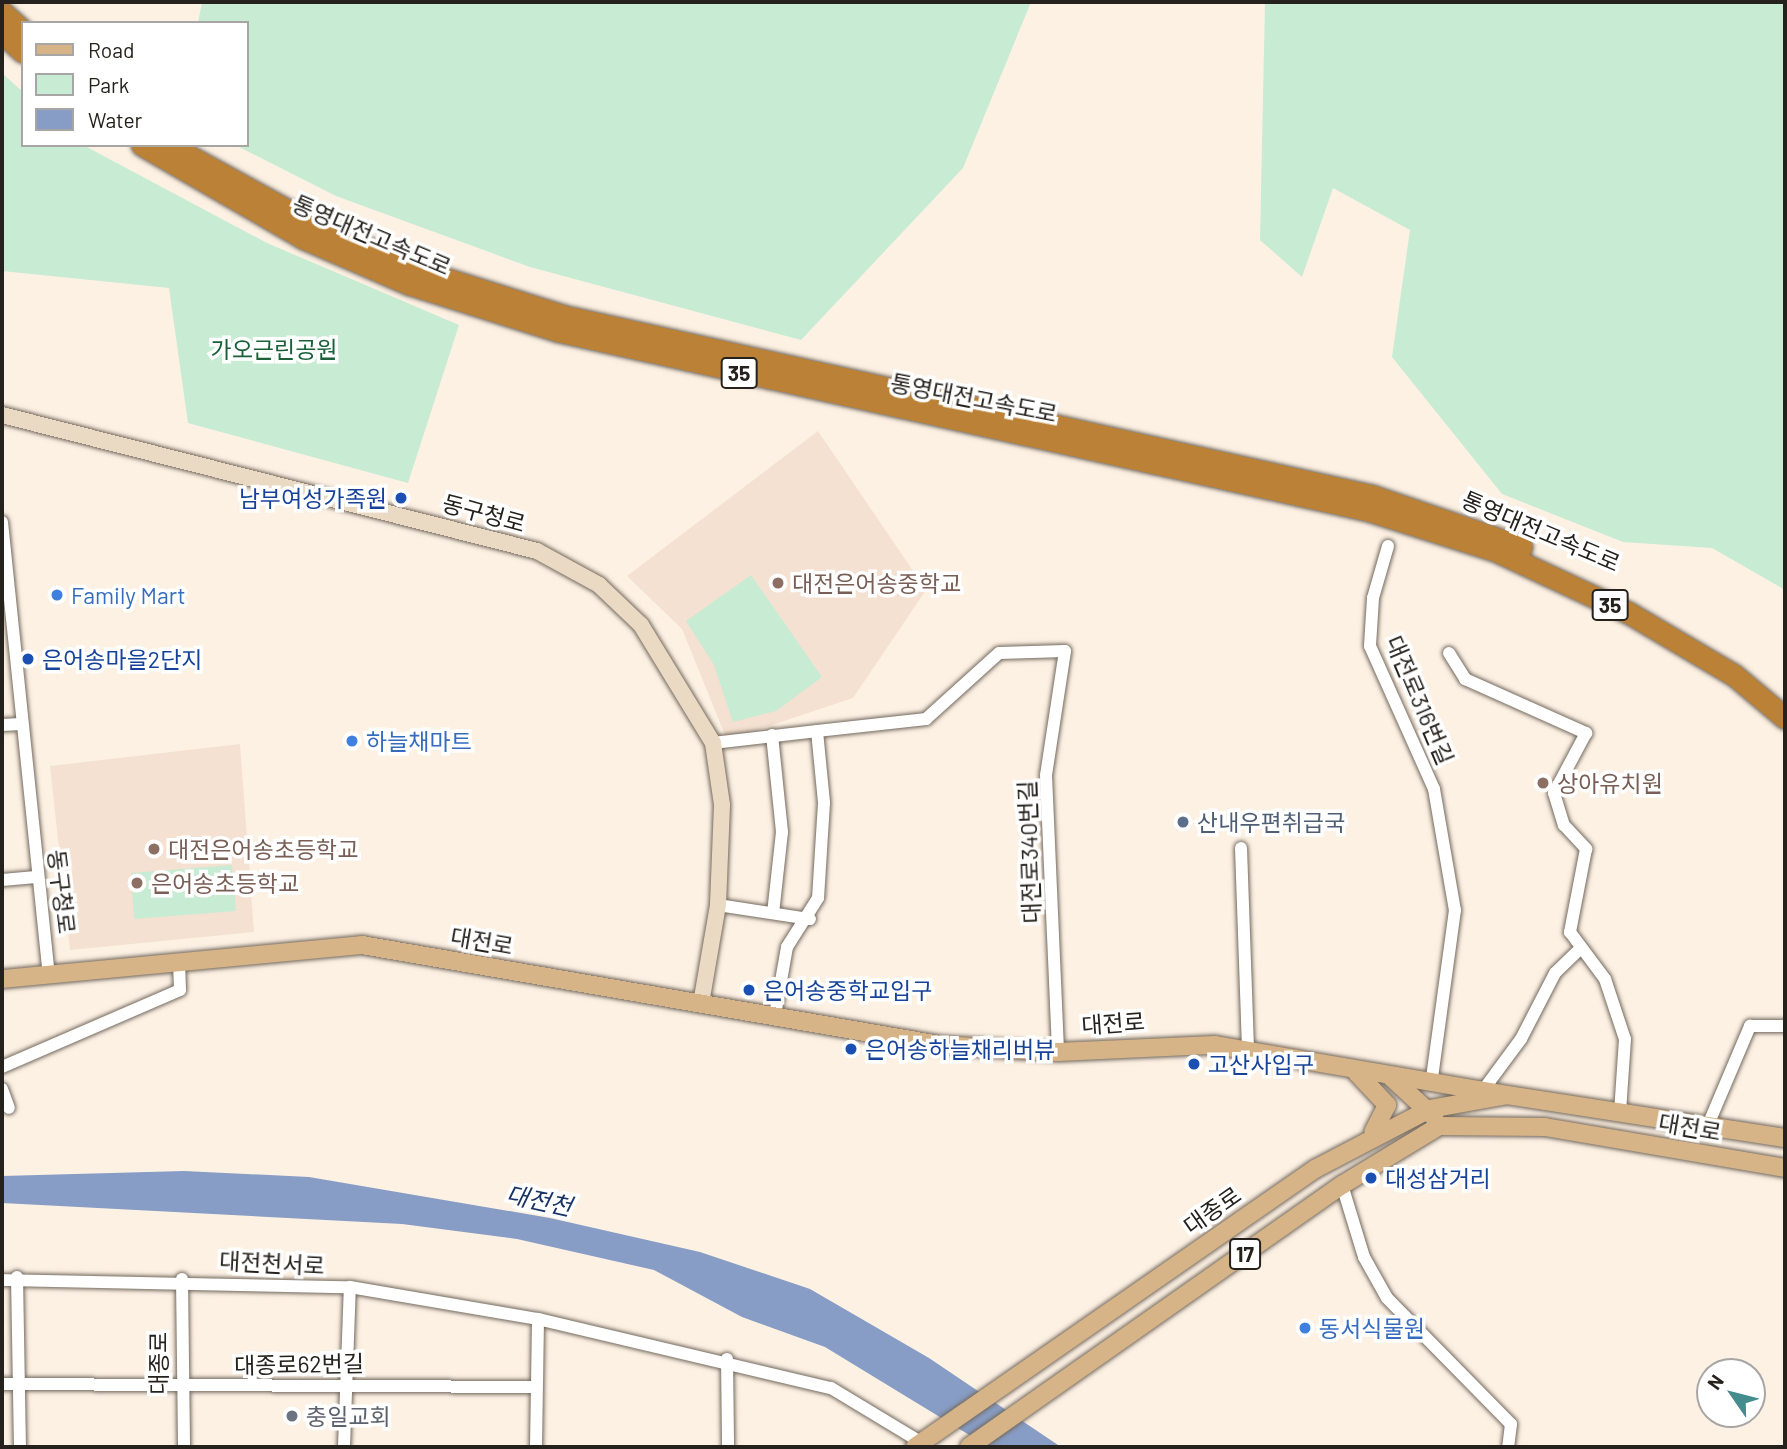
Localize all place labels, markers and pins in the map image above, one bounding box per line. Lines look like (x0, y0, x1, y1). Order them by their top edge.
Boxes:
place label: 남부여성가족원 (239, 484, 387, 512)
marker: 남부여성가족원 (393, 490, 409, 506)
place label: 대전은어송중학교 (792, 569, 961, 597)
marker: 대전은어송중학교 (770, 575, 786, 591)
place label: Family Mart (71, 581, 186, 609)
marker: Family Mart (49, 587, 65, 603)
place label: 은어송마을2단지 (42, 645, 202, 673)
marker: 은어송마을2단지 (20, 651, 36, 667)
place label: 하늘채마트 (366, 727, 472, 755)
marker: 하늘채마트 (344, 733, 360, 749)
place label: 상아유치원 (1557, 769, 1663, 797)
marker: 상아유치원 (1535, 775, 1551, 791)
place label: 산내우편취급국 (1197, 808, 1345, 836)
marker: 산내우편취급국 (1175, 814, 1191, 830)
place label: 대전은어송초등학교 (168, 835, 358, 863)
marker: 대전은어송초등학교 (146, 841, 162, 857)
place label: 은어송초등학교 (151, 869, 299, 897)
marker: 은어송초등학교 (129, 875, 145, 891)
place label: 은어송중학교입구 (763, 976, 932, 1004)
marker: 은어송중학교입구 (741, 982, 757, 998)
place label: 은어송하늘채리버뷰 (865, 1035, 1055, 1063)
marker: 은어송하늘채리버뷰 (843, 1041, 859, 1057)
place label: 고산사입구 (1208, 1050, 1314, 1078)
marker: 고산사입구 (1186, 1056, 1202, 1072)
place label: 대성삼거리 (1385, 1164, 1491, 1192)
marker: 대성삼거리 (1363, 1170, 1379, 1186)
place label: 동서식물원 (1319, 1314, 1425, 1342)
marker: 동서식물원 (1297, 1320, 1313, 1336)
place label: 충일교회 (306, 1402, 391, 1430)
marker: 충일교회 (284, 1408, 300, 1424)

